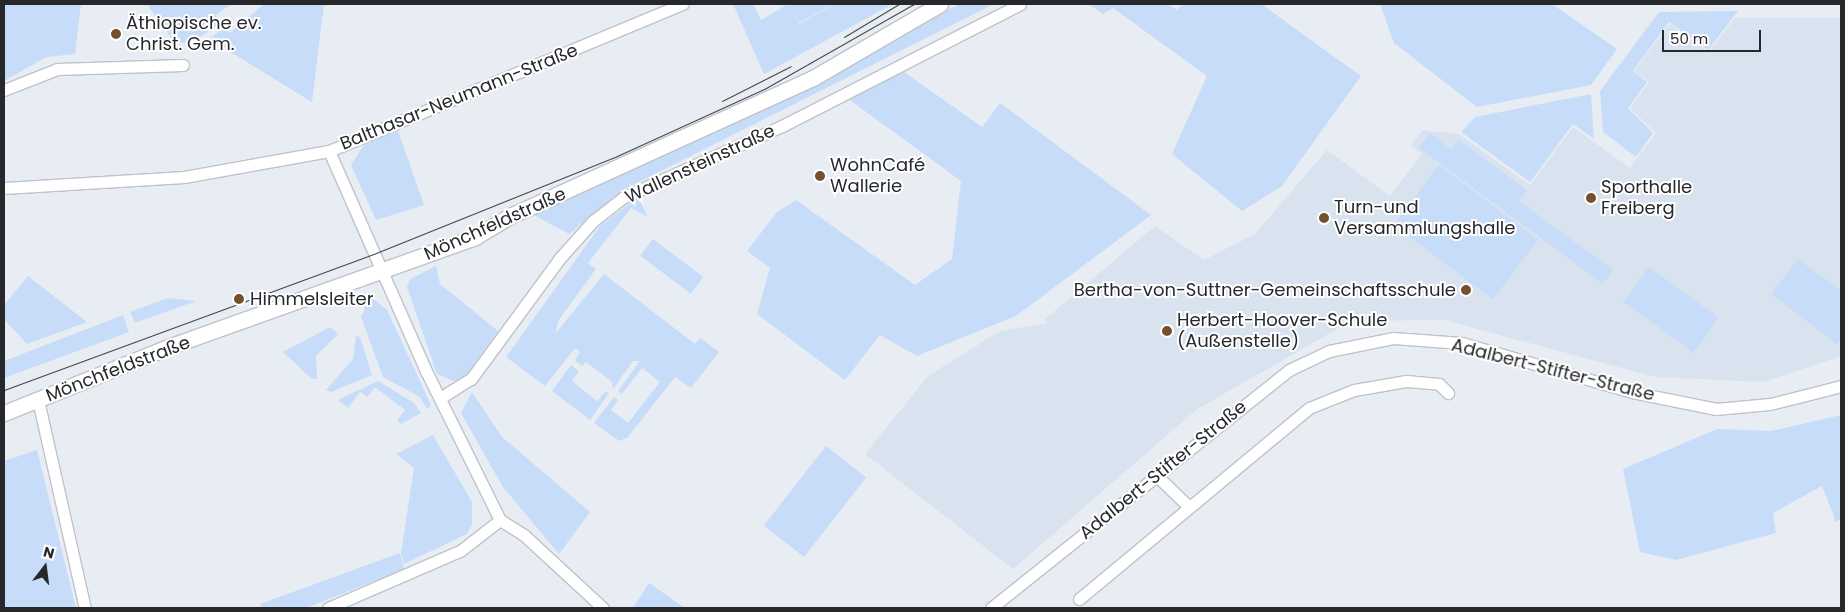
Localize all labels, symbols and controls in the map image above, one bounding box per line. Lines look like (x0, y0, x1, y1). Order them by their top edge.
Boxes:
place label: Äthiopische ev. Christ. Gem. (126, 13, 262, 56)
scale bar (1665, 20, 1764, 52)
marker: Äthiopische ev. Christ. Gem. (110, 28, 122, 40)
text: 50 m (1670, 28, 1708, 49)
street label: Balthasar-Neumann-Straße (337, 39, 581, 155)
street label: Wallensteinstraße (622, 120, 778, 208)
place label: WohnCafé Wallerie (830, 155, 925, 198)
marker: WohnCafé Wallerie (814, 170, 826, 182)
place label: Sporthalle Freiberg (1601, 177, 1692, 220)
street label: Mönchfeldstraße (421, 183, 569, 265)
marker: Sporthalle Freiberg (1585, 192, 1597, 204)
place label: Turn-und Versammlungshalle (1334, 197, 1515, 240)
marker: Turn-und Versammlungshalle (1318, 212, 1330, 224)
place label: Bertha-von-Suttner-Gemeinschaftsschule (1074, 279, 1456, 301)
marker: Bertha-von-Suttner-Gemeinschaftsschule (1460, 284, 1472, 296)
place label: Himmelsleiter (250, 288, 373, 310)
marker: Himmelsleiter (232, 292, 246, 306)
place label: Herbert-Hoover-Schule (Außenstelle) (1177, 310, 1387, 352)
marker: Herbert-Hoover-Schule (Außenstelle) (1161, 325, 1173, 337)
street label: Mönchfeldstraße (43, 332, 193, 406)
street label: Adalbert-Stifter-Straße (1449, 334, 1657, 406)
street label: Adalbert-Stifter-Straße (1075, 396, 1251, 544)
text: N (41, 541, 57, 564)
north arrow (20, 542, 70, 592)

